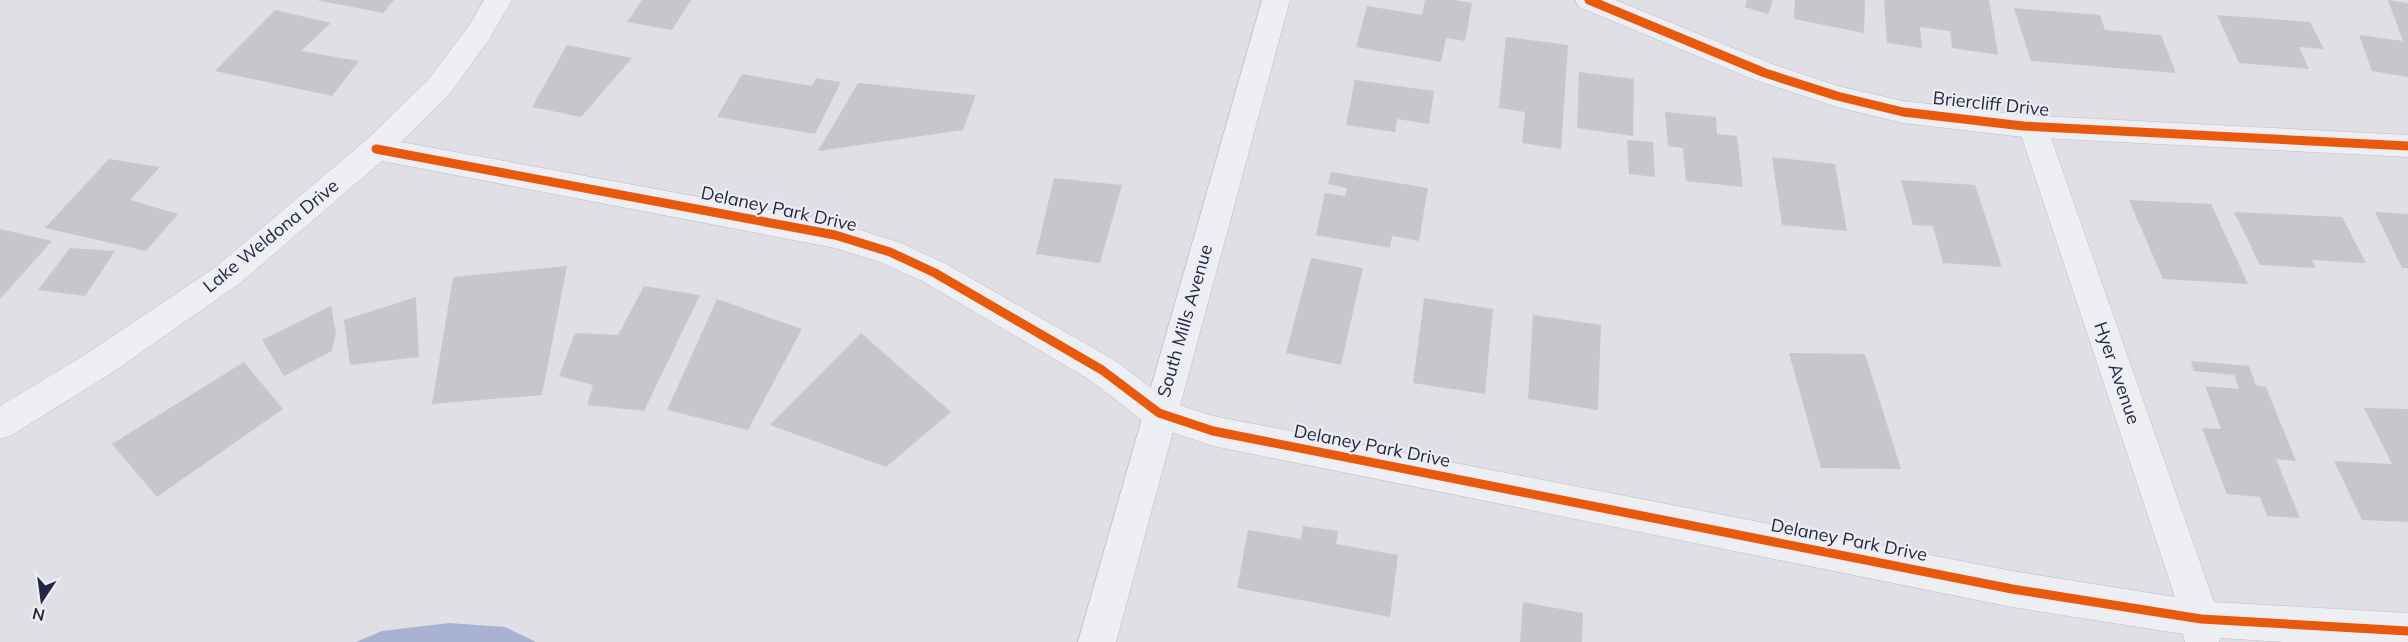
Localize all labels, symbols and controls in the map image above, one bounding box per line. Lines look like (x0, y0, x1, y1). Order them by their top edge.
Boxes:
street label: Briercliff Drive (1932, 86, 2050, 121)
street label: Lake Weldona Drive (198, 174, 343, 297)
street label: Delaney Park Drive (699, 181, 859, 236)
street label: South Mills Avenue (1152, 242, 1217, 400)
street label: Hyer Avenue (2089, 319, 2146, 427)
street label: Delaney Park Drive (1292, 419, 1452, 472)
street label: Delaney Park Drive (1769, 513, 1929, 566)
north arrow (12, 570, 72, 630)
text: N (30, 604, 47, 626)

